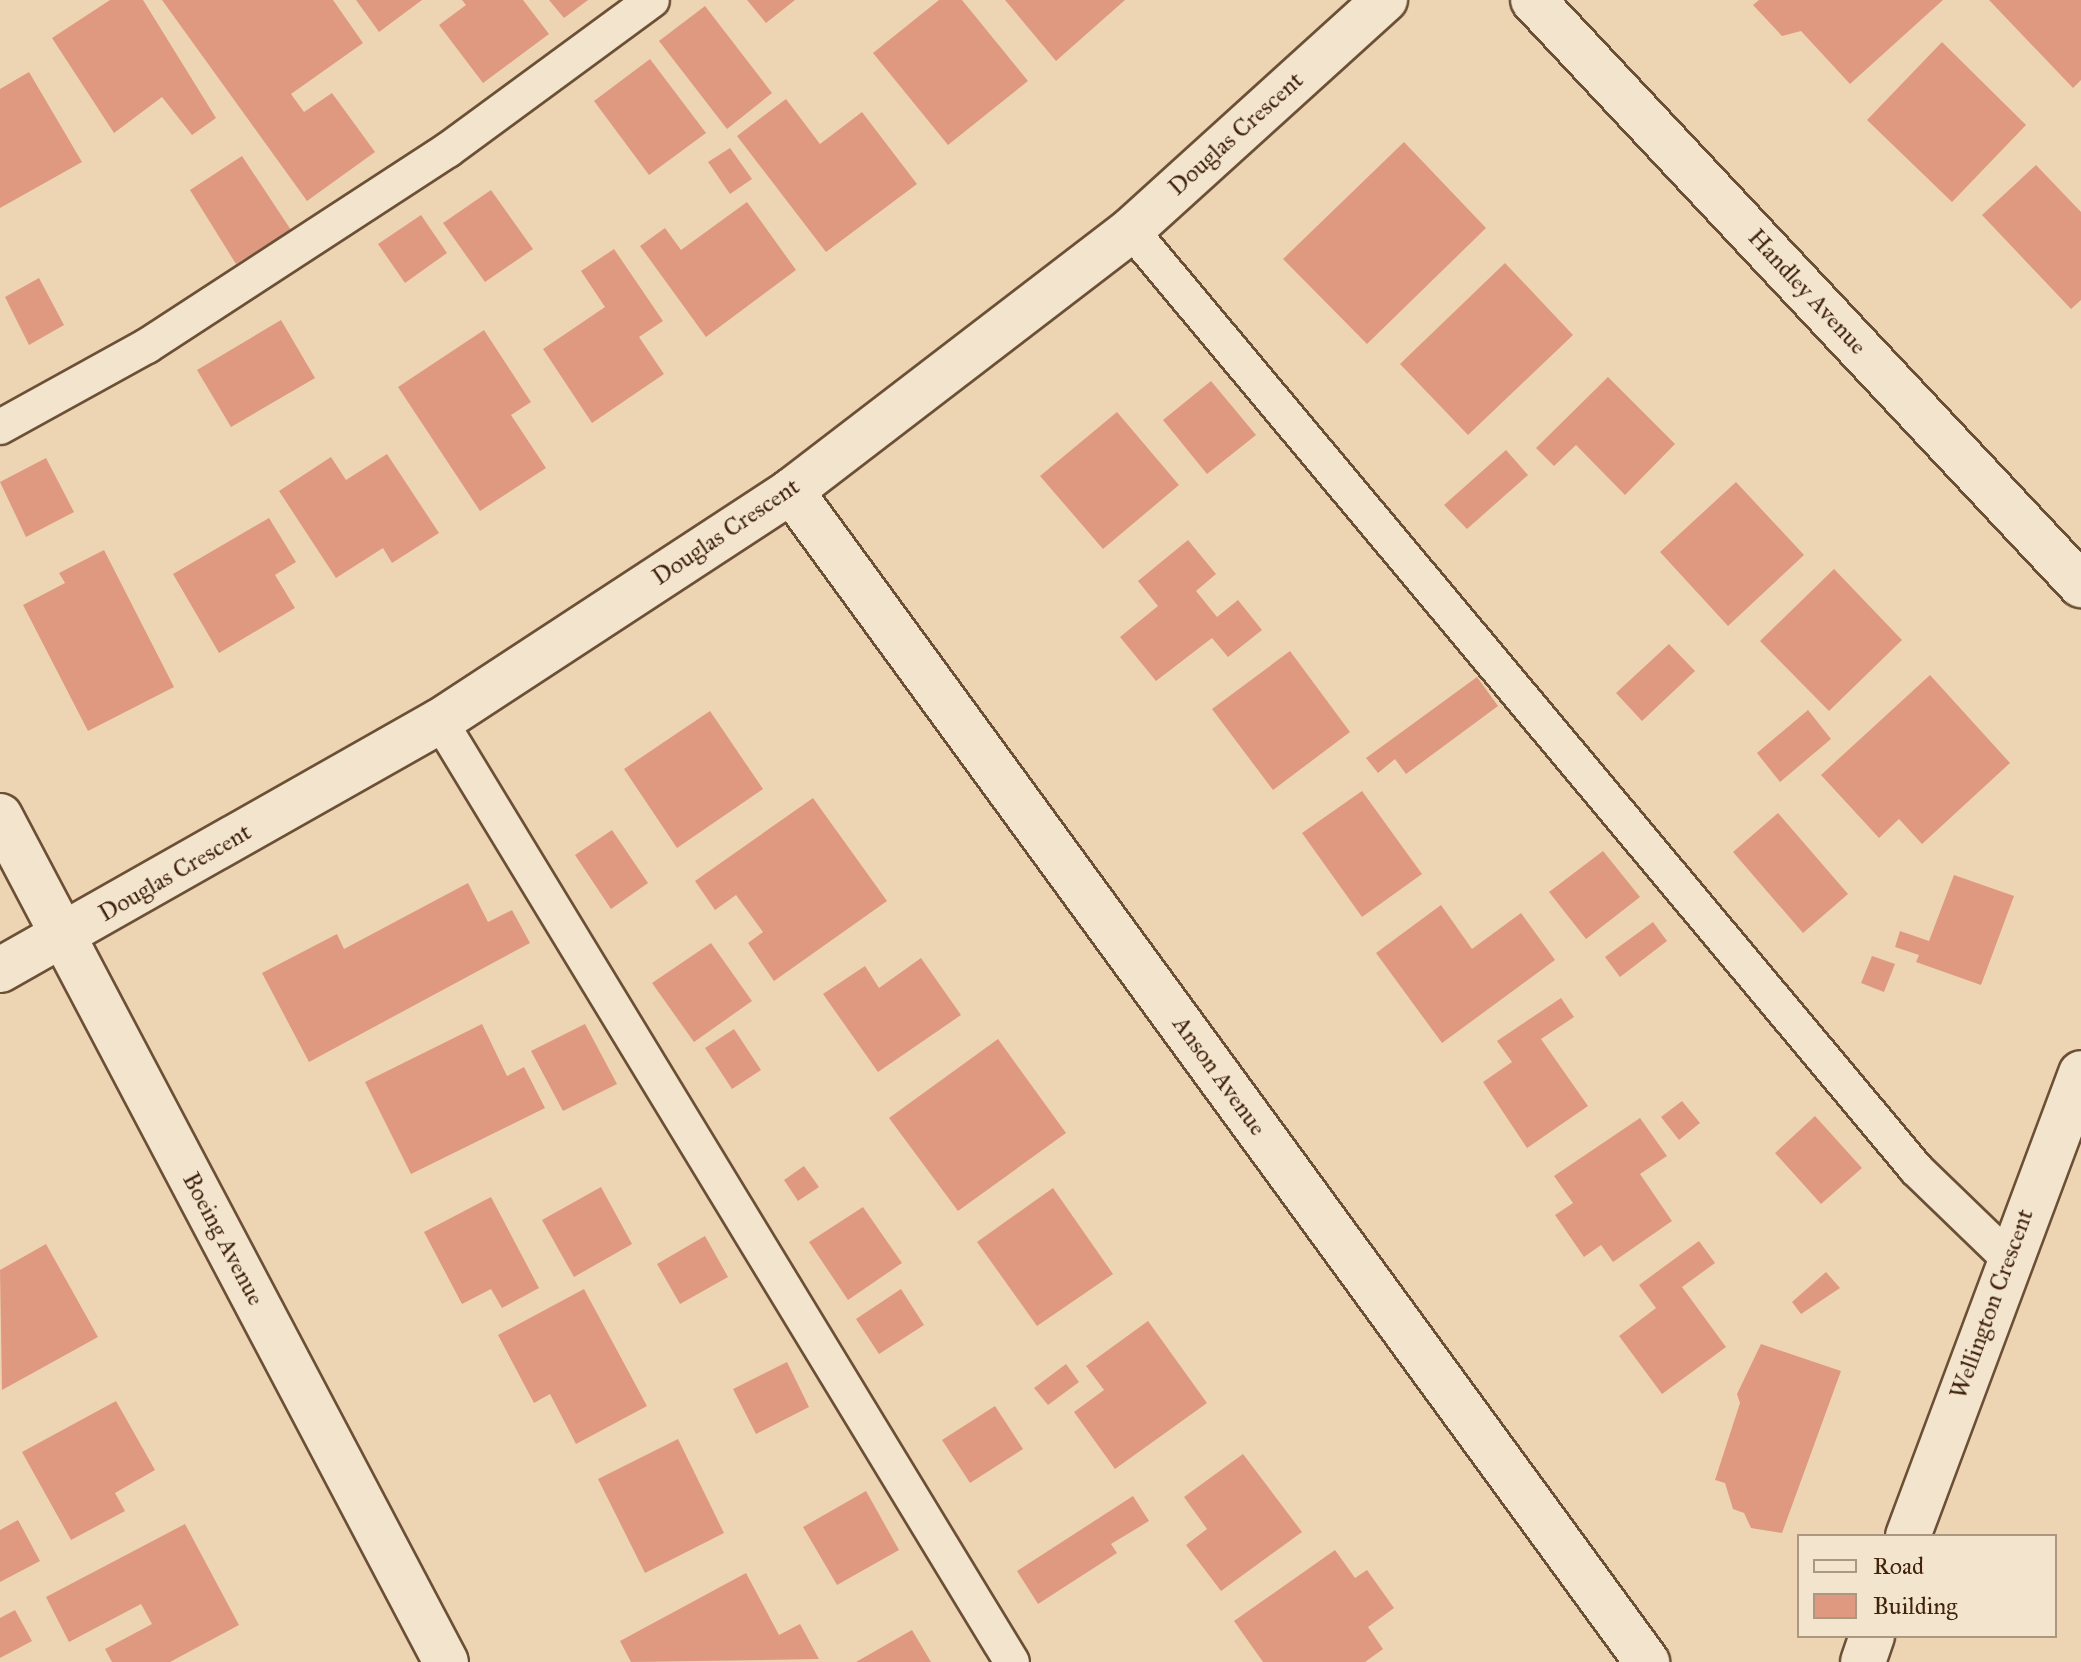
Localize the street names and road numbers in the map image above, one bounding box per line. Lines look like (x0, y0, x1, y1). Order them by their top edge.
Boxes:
street label: Douglas Crescent (1163, 66, 1309, 202)
street label: Handley Avenue (1742, 223, 1872, 361)
street label: Douglas Crescent (647, 472, 805, 592)
street label: Douglas Crescent (94, 818, 256, 928)
street label: Anson Avenue (1166, 1011, 1272, 1141)
street label: Boeing Avenue (176, 1168, 270, 1310)
street label: Wellington Crescent (1944, 1205, 2040, 1403)

